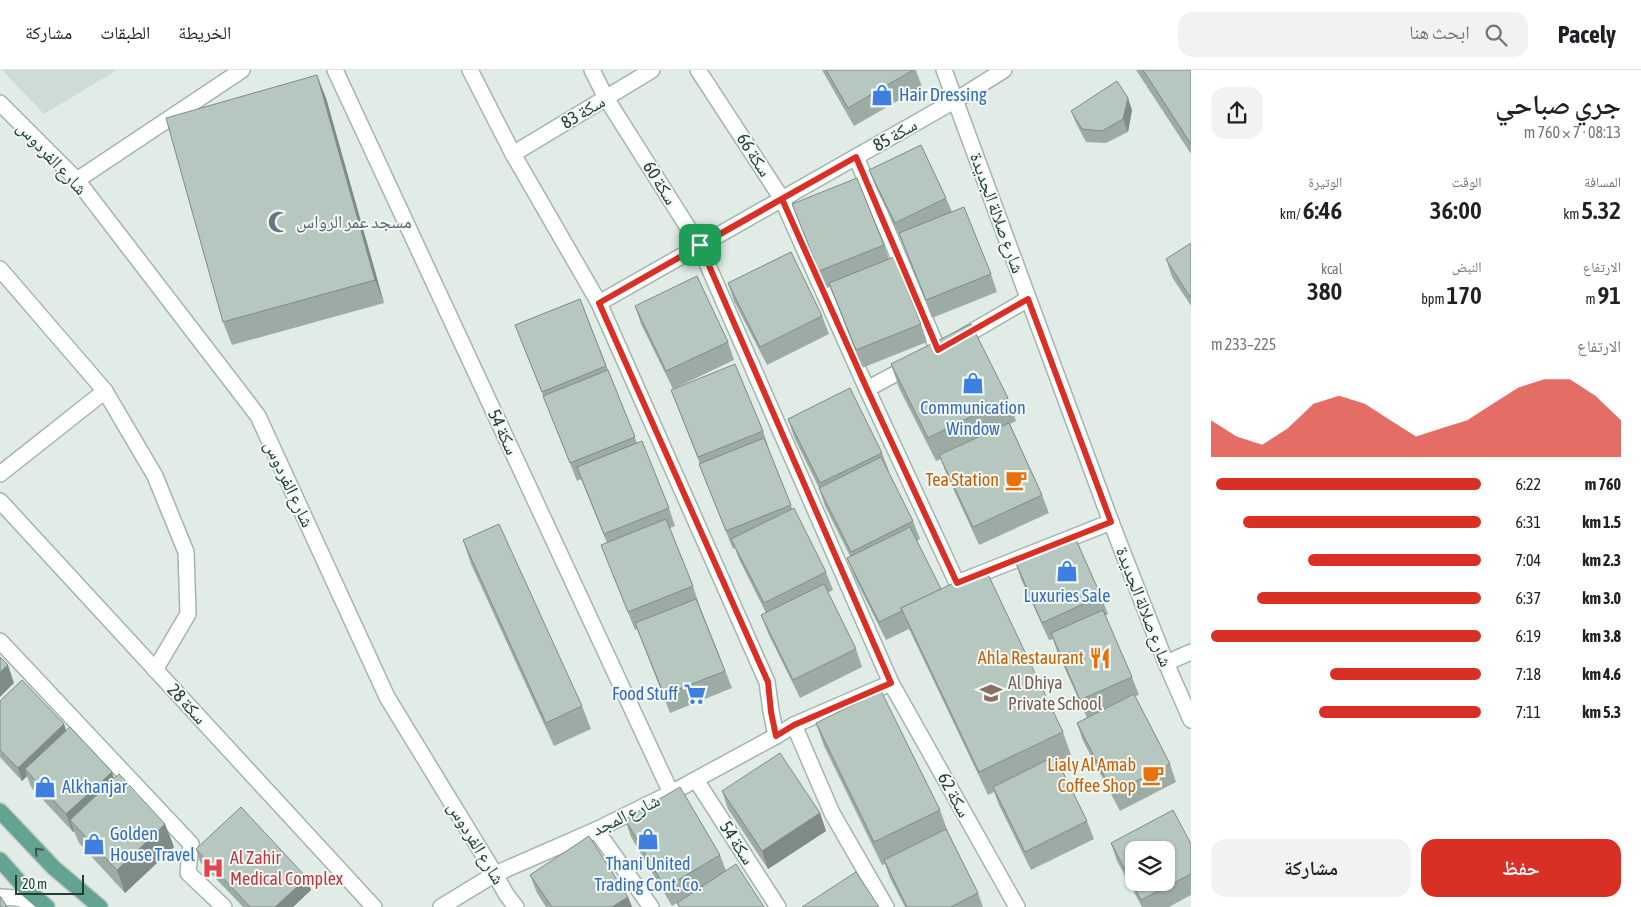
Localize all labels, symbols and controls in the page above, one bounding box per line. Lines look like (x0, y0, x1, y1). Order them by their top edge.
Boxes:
search box (1178, 12, 1528, 57)
text: ابحث هنا (1409, 21, 1470, 43)
icon: search (1482, 21, 1510, 49)
text: Pacely (1558, 21, 1616, 48)
text: مشاركة (25, 22, 72, 43)
text: الطبقات (100, 22, 150, 43)
text: الخريطة (178, 22, 231, 43)
shop icon: Hair Dressing (869, 82, 895, 108)
place label: Hair Dressing (899, 84, 987, 105)
button: share (1211, 87, 1263, 139)
text: جري صباحي (1495, 88, 1621, 120)
street label: سكة 83 (557, 90, 609, 133)
street label: سكة 85 (869, 114, 921, 156)
street label: شارع الفردوس (12, 116, 92, 200)
text: 08:13 · 7 × 760 m (1524, 123, 1621, 141)
street label: سكة 66 (733, 129, 776, 180)
street label: شارع صلالة الجديدة (965, 150, 1029, 276)
street label: سكة 60 (639, 157, 682, 208)
text: الوتيرة (1308, 174, 1342, 190)
text: الوقت (1452, 174, 1482, 190)
text: المسافة (1584, 174, 1621, 190)
text: 6:46 (1303, 196, 1342, 224)
text: 36:00 (1430, 196, 1482, 224)
text: 5.32 (1581, 196, 1621, 224)
text: /km (1280, 206, 1303, 222)
text: km (1563, 206, 1581, 222)
mosque icon: مسجد عمر الرواس (266, 209, 292, 235)
place label: مسجد عمر الرواس (296, 211, 412, 233)
pin (679, 224, 721, 266)
icon: arrive (686, 231, 714, 259)
text: النبض (1452, 259, 1482, 275)
text: الارتفاع (1583, 259, 1621, 275)
text: kcal (1321, 261, 1342, 277)
text: 380 (1307, 277, 1342, 305)
text: 170 (1446, 281, 1482, 309)
text: 91 (1597, 281, 1621, 309)
text: bpm (1421, 291, 1446, 307)
text: m (1585, 291, 1597, 307)
text: 225–233 m (1211, 335, 1276, 353)
text: الارتفاع (1577, 337, 1621, 355)
shop icon: Communication Window (960, 370, 986, 396)
place label: Communication Window (920, 397, 1026, 439)
street label: سكة 54 (484, 406, 523, 458)
street label: شارع الفردوس (259, 437, 319, 531)
cafe icon: Tea Station (1003, 467, 1029, 493)
place label: Tea Station (926, 469, 999, 490)
text: 6:22 (1516, 475, 1541, 493)
text: 760 m (1585, 475, 1621, 493)
text: 6:31 (1516, 513, 1541, 531)
text: 1.5 km (1582, 513, 1621, 531)
street label: شارع صلالة الجديدة (1111, 544, 1177, 670)
text: 7:04 (1515, 551, 1541, 569)
text: 2.3 km (1582, 551, 1621, 569)
shop icon: Luxuries Sale (1054, 558, 1080, 584)
place label: Luxuries Sale (1024, 585, 1110, 606)
text: 6:37 (1516, 589, 1541, 607)
text: 3.0 km (1582, 589, 1621, 607)
text: 6:19 (1516, 627, 1541, 645)
text: 3.8 km (1582, 627, 1621, 645)
restaurant icon: Ahla Restaurant (1087, 645, 1113, 671)
place label: Ahla Restaurant (978, 647, 1084, 668)
text: 7:18 (1516, 665, 1541, 683)
text: 4.6 km (1582, 665, 1621, 683)
place label: Al Dhiya Private School (1008, 672, 1102, 714)
street label: سكة 28 (163, 679, 211, 728)
school or university icon: Al Dhiya Private School (978, 680, 1004, 706)
supermarket icon: Food Stuff (682, 681, 708, 707)
place label: Food Stuff (612, 683, 678, 704)
text: 7:11 (1516, 703, 1541, 721)
text: 5.3 km (1582, 703, 1621, 721)
place label: Lialy Al Amab Coffee Shop (1047, 754, 1136, 796)
cafe icon: Lialy Al Amab Coffee Shop (1140, 762, 1166, 788)
street label: سكة 62 (934, 769, 975, 821)
shop icon: Alkhanjar (32, 774, 58, 800)
place label: Alkhanjar (62, 776, 128, 797)
street label: شارع المجد (588, 789, 664, 841)
street label: شارع الفردوس (443, 797, 509, 889)
street label: سكة 54 (716, 817, 759, 868)
place label: Golden House Travel (110, 823, 195, 865)
shop icon: Thani United Trading Cont. Co. (635, 826, 661, 852)
shop icon: Golden House Travel (81, 831, 107, 857)
button: مشاركة (1211, 839, 1411, 897)
button: حفظ (1421, 839, 1621, 897)
map controls (1125, 841, 1175, 891)
button: layers (1125, 841, 1175, 891)
place label: Al Zahir Medical Complex (230, 847, 343, 889)
one-way arrow (35, 848, 44, 857)
place label: Thani United Trading Cont. Co. (594, 853, 702, 895)
hospital icon: Al Zahir Medical Complex (200, 855, 226, 881)
scale bar (15, 872, 84, 895)
text: 20 m (22, 876, 47, 892)

